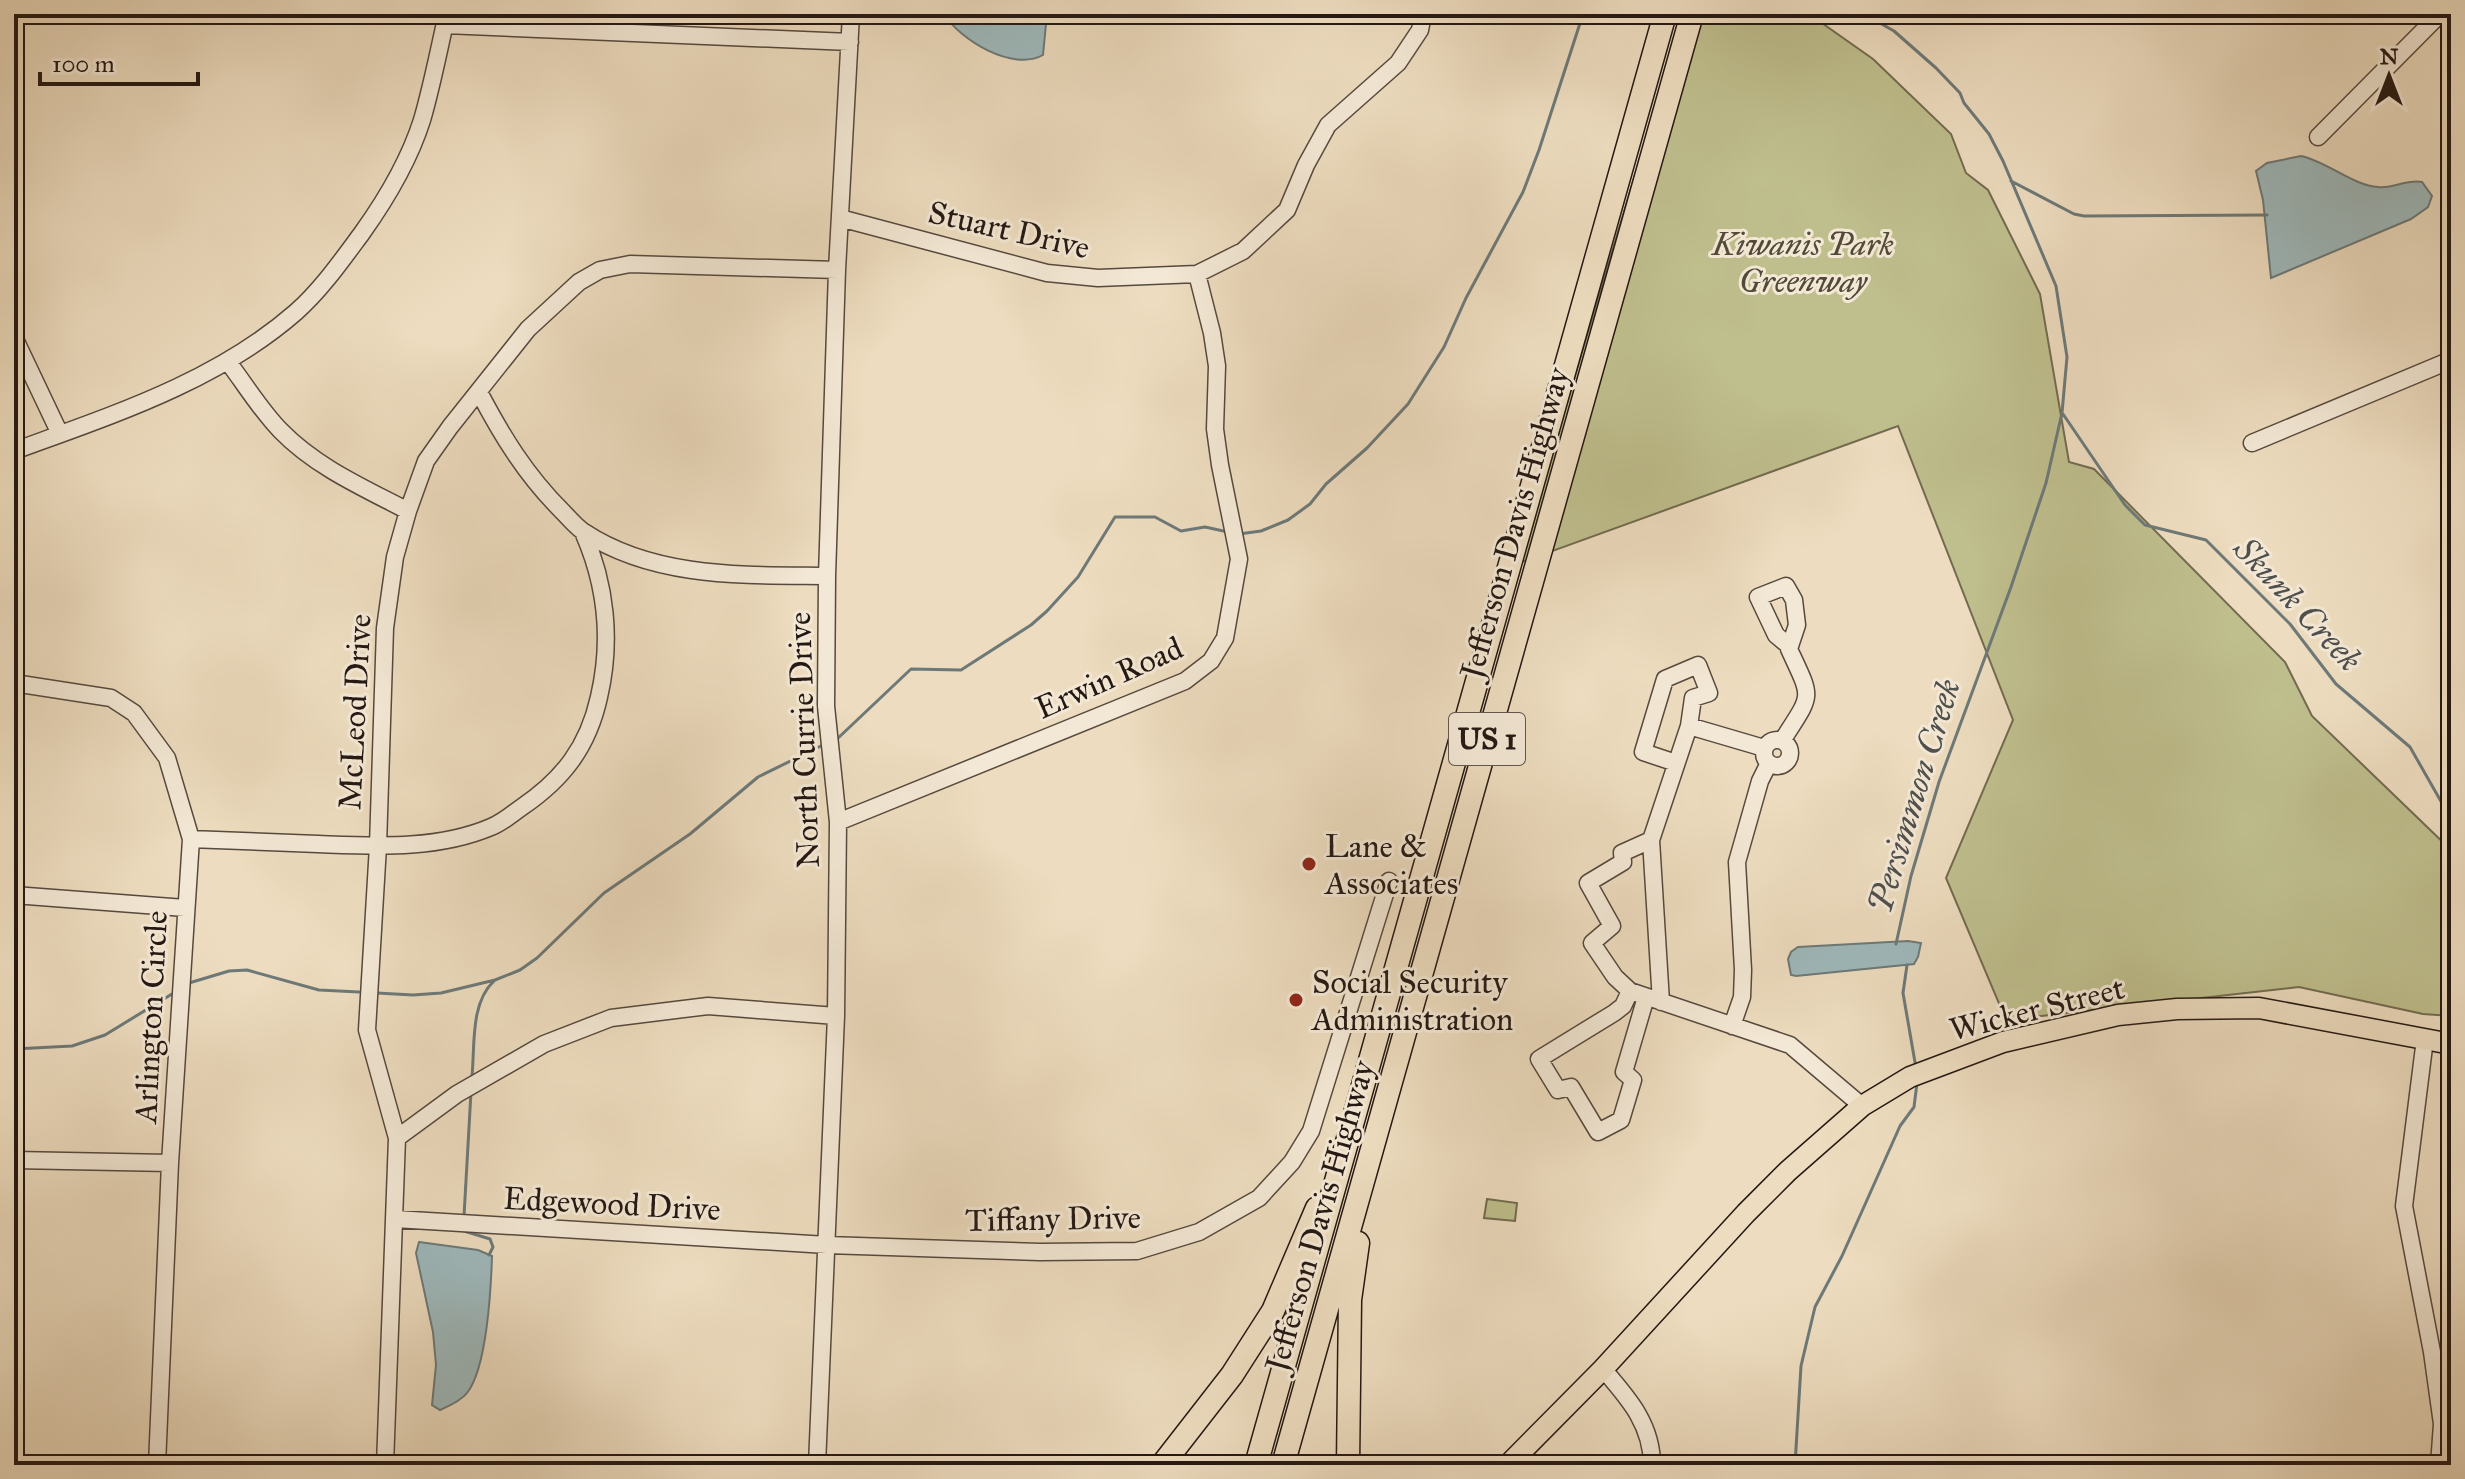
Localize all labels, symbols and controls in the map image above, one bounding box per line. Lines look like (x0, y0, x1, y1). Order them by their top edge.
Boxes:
scale bar (40, 36, 198, 86)
north arrow (2349, 36, 2429, 116)
text: N (2380, 43, 2399, 70)
text: 100 m (52, 49, 115, 79)
street label: Stuart Drive (924, 192, 1094, 268)
park label: Kiwanis Park Greenway (1710, 225, 1894, 301)
street label: Jefferson Davis Highway (1451, 362, 1578, 686)
water label: Skunk Creek (2225, 528, 2371, 680)
street label: North Currie Drive (780, 611, 828, 869)
street label: McLeod Drive (330, 613, 380, 811)
street label: Erwin Road (1029, 628, 1189, 728)
water label: Persimmon Creek (1859, 674, 1969, 918)
road number: US 1 (1449, 713, 1525, 765)
place label: Lane & Associates (1323, 827, 1458, 903)
marker: Lane & Associates (1300, 855, 1318, 873)
street label: Arlington Circle (126, 910, 176, 1126)
place label: Social Security Administration (1310, 963, 1513, 1039)
street label: Wicker Street (1946, 968, 2128, 1050)
marker: Social Security Administration (1287, 991, 1305, 1009)
street label: Jefferson Davis Highway (1256, 1055, 1383, 1379)
street label: Edgewood Drive (502, 1179, 722, 1229)
street label: Tiffany Drive (965, 1198, 1141, 1240)

